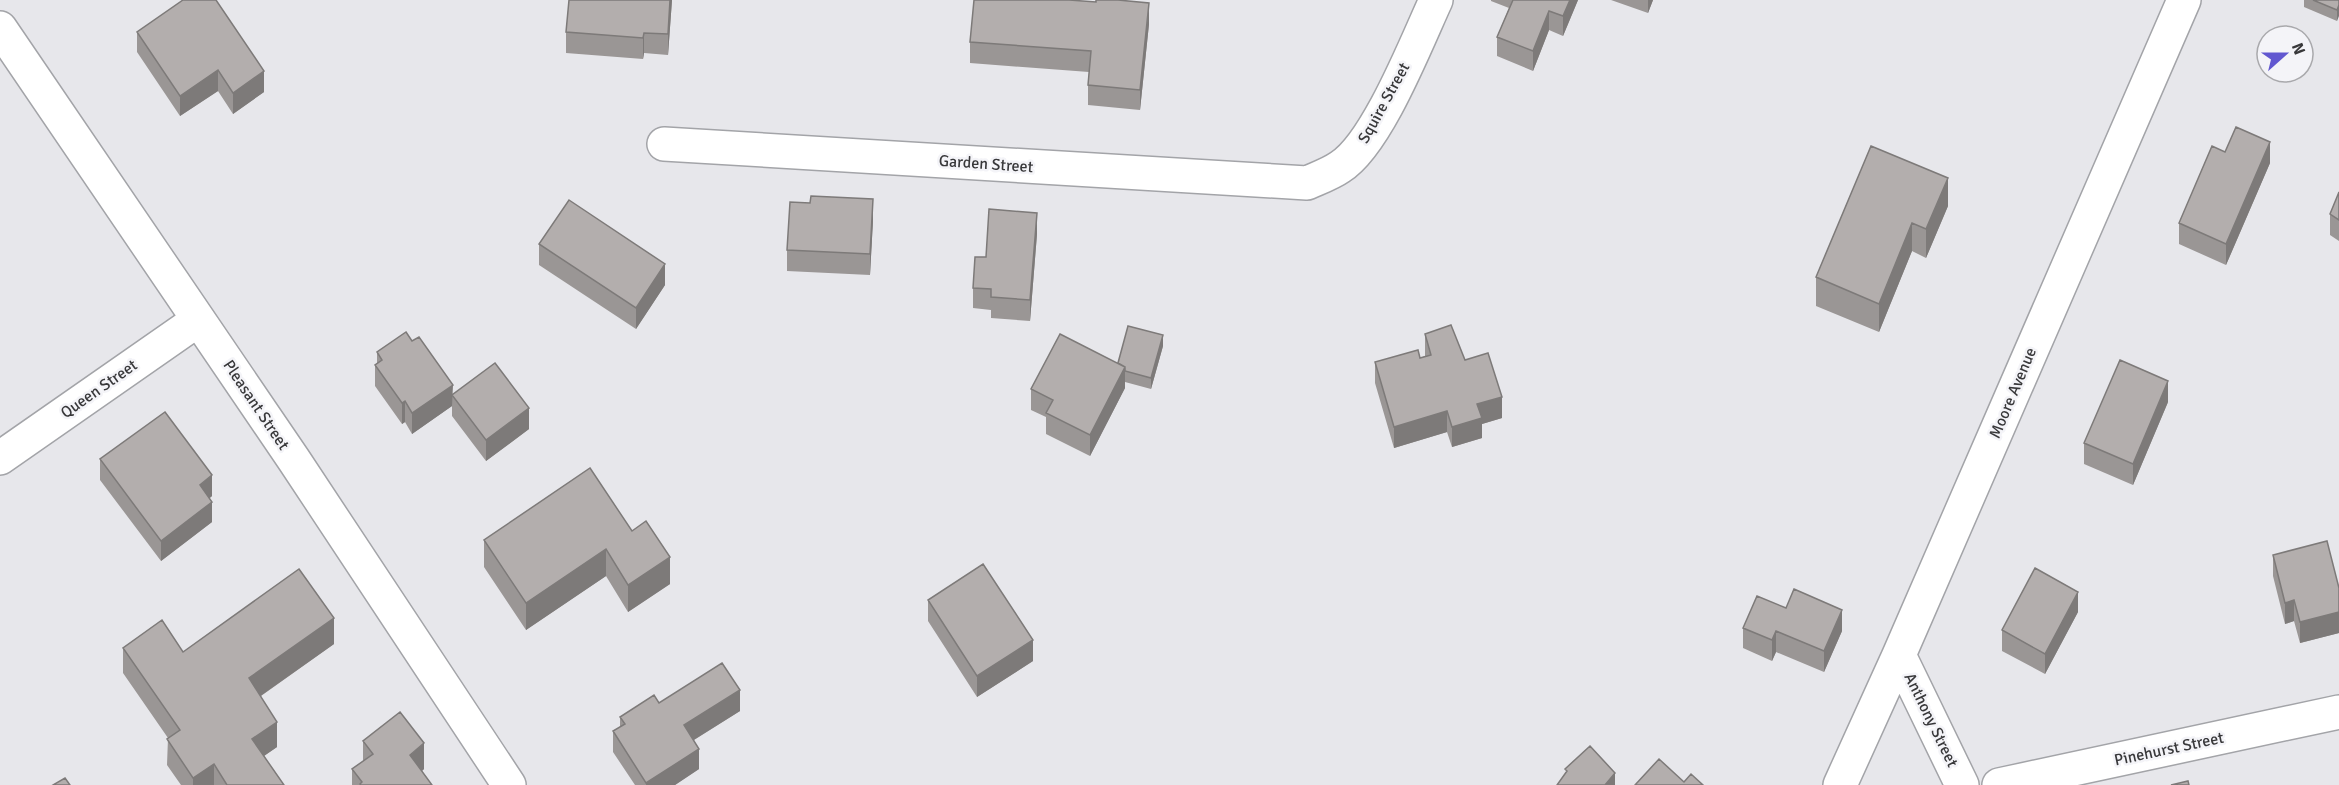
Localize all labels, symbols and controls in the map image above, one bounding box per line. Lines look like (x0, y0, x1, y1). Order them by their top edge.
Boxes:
north arrow (2255, 24, 2315, 84)
text: N (2287, 40, 2309, 58)
street label: Squire Street (1354, 59, 1415, 147)
street label: Garden Street (938, 151, 1034, 177)
street label: Moore Avenue (1985, 345, 2041, 441)
street label: Queen Street (57, 355, 142, 423)
street label: Pleasant Street (219, 356, 294, 454)
street label: Anthony Street (1900, 670, 1963, 771)
street label: Pinehurst Street (2112, 728, 2226, 770)

